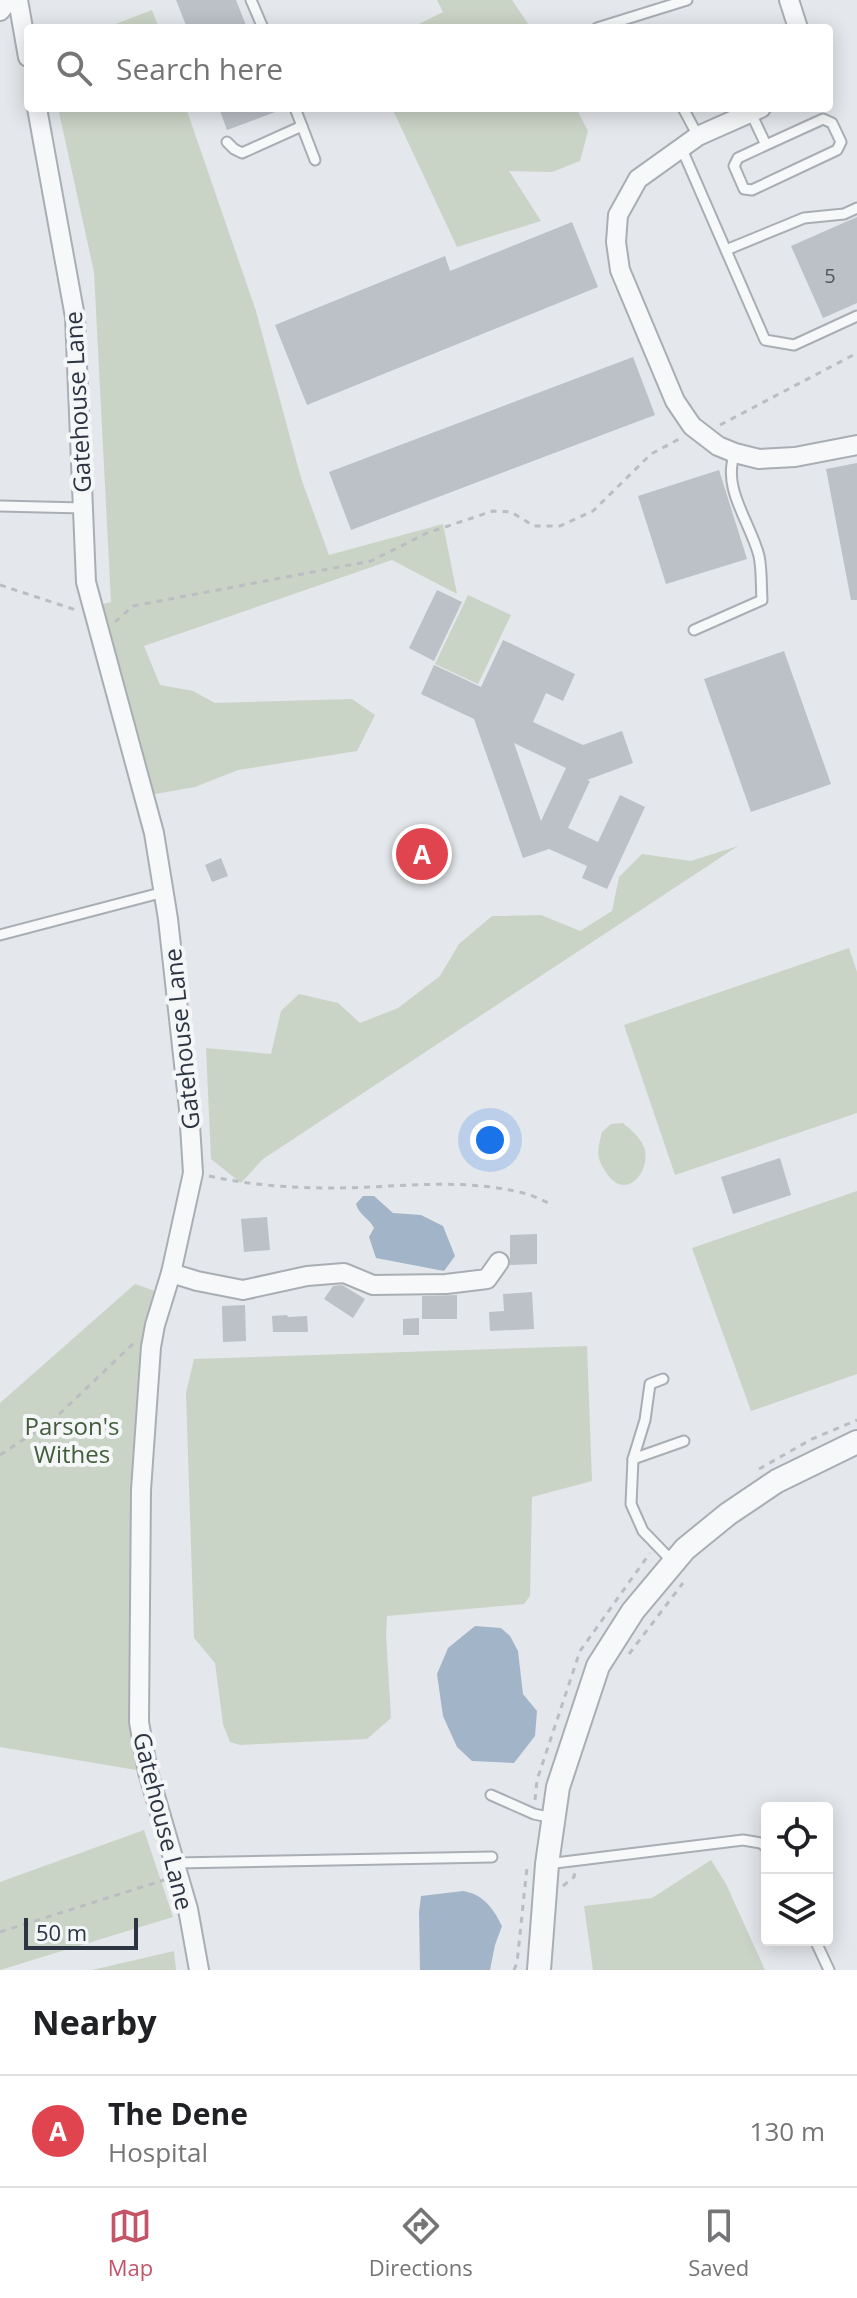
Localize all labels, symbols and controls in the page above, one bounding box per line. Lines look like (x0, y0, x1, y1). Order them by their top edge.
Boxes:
search box (24, 24, 833, 112)
icon: search (52, 46, 96, 90)
text: Search here (116, 48, 283, 89)
house number: 5 (824, 262, 836, 289)
street label: Gatehouse Lane (56, 310, 98, 494)
pin: A (396, 824, 448, 884)
street label: Gatehouse Lane (155, 947, 207, 1131)
your location (470, 1120, 510, 1160)
park label: Parson's Withes (25, 1409, 119, 1470)
street label: Gatehouse Lane (126, 1729, 202, 1913)
map controls (761, 1802, 833, 1946)
button: locate (761, 1802, 833, 1874)
button: layers (761, 1874, 833, 1946)
scale bar (24, 1914, 138, 1950)
text: 50 m (36, 1917, 87, 1947)
text: Nearby (32, 1999, 157, 2045)
text: The Dene (108, 2093, 248, 2134)
text: A (49, 2113, 67, 2149)
text: 130 m (750, 2113, 825, 2149)
text: Hospital (108, 2134, 208, 2170)
tab: Map (108, 2204, 153, 2282)
tab: Directions (369, 2204, 473, 2282)
tab: Saved (688, 2204, 749, 2282)

